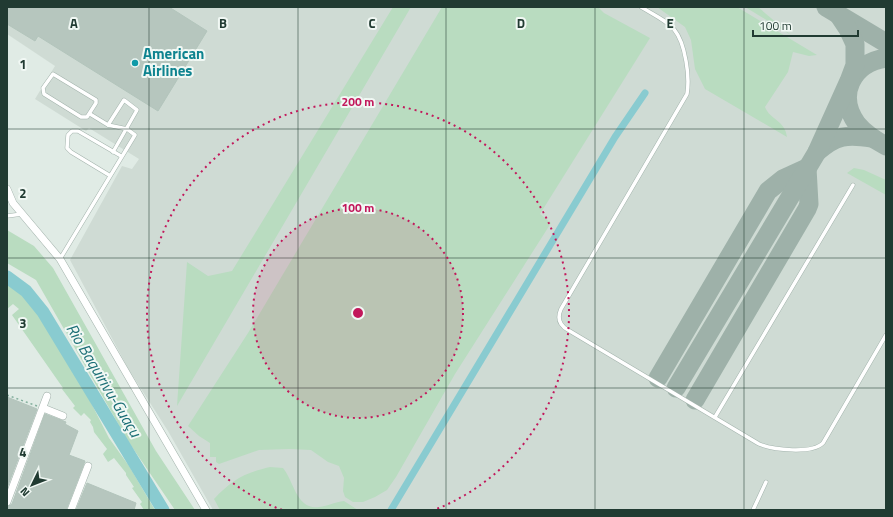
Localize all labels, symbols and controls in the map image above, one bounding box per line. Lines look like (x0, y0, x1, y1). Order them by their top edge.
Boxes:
scale bar (753, 12, 858, 38)
text: A (70, 13, 78, 33)
text: B (219, 13, 227, 33)
text: C (368, 13, 376, 33)
text: D (517, 13, 525, 33)
text: E (666, 13, 674, 33)
text: 100 m (759, 16, 792, 35)
place label: American Airlines (143, 42, 204, 82)
text: 1 (19, 54, 27, 74)
marker: American Airlines (130, 58, 140, 68)
text: 200 m (342, 92, 374, 111)
text: 2 (19, 183, 27, 203)
text: 100 m (342, 198, 374, 217)
centre of rings (351, 306, 365, 320)
text: 3 (19, 313, 27, 333)
water label: Rio Baquirivu-Guaçu (61, 319, 148, 442)
text: 4 (19, 442, 27, 462)
north arrow (12, 465, 52, 505)
text: N (16, 484, 33, 500)

